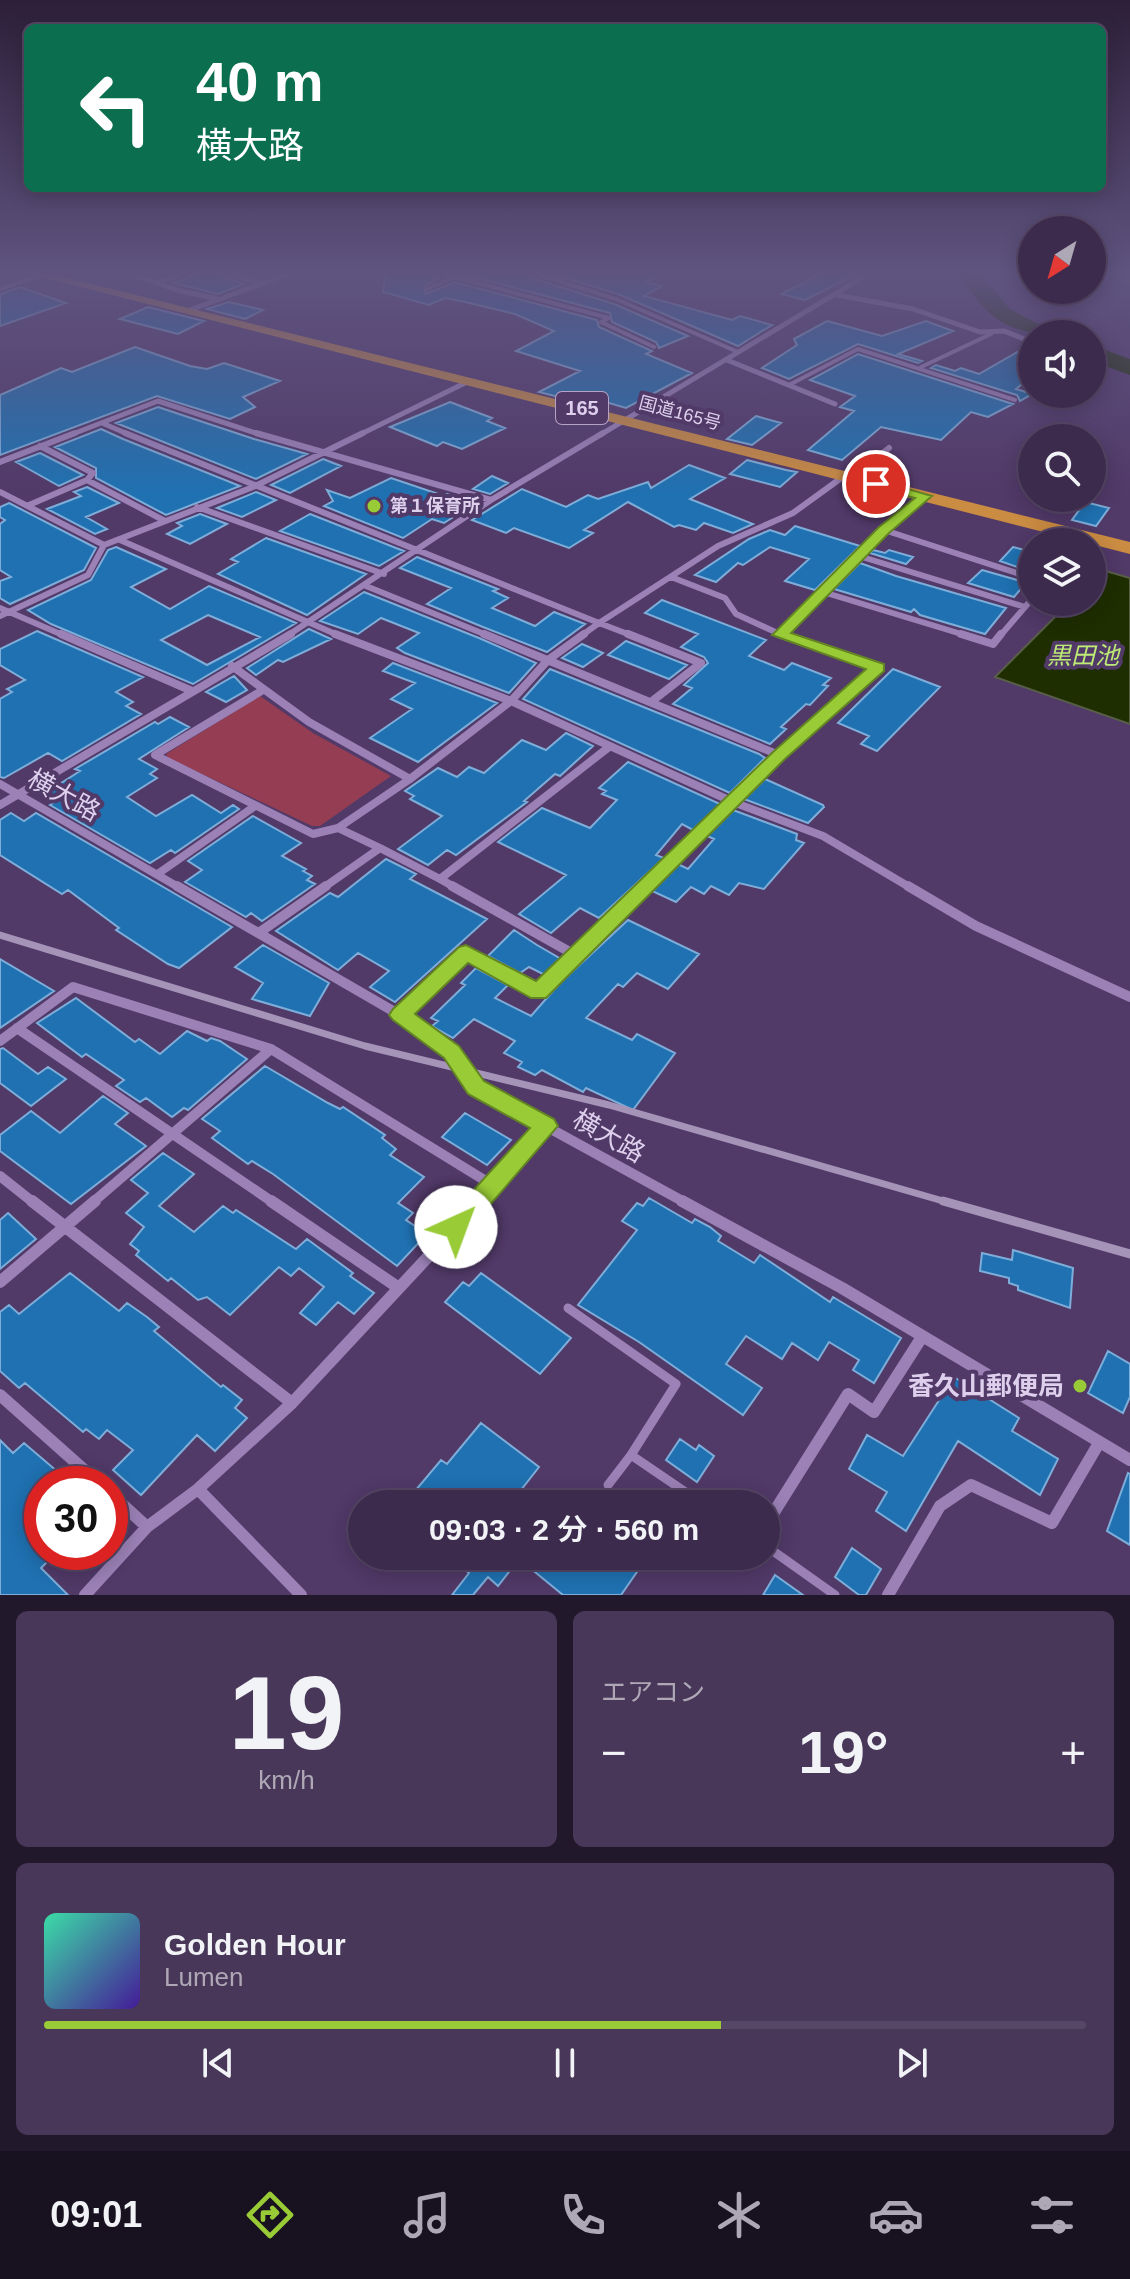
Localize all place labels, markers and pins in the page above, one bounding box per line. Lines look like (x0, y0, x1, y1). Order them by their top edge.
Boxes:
pin (842, 450, 910, 518)
place label: 第１保育所 (390, 496, 480, 516)
marker: 第１保育所 (365, 497, 383, 515)
place label: 香久山郵便局 (908, 1371, 1064, 1401)
marker: 香久山郵便局 (1071, 1377, 1089, 1395)

